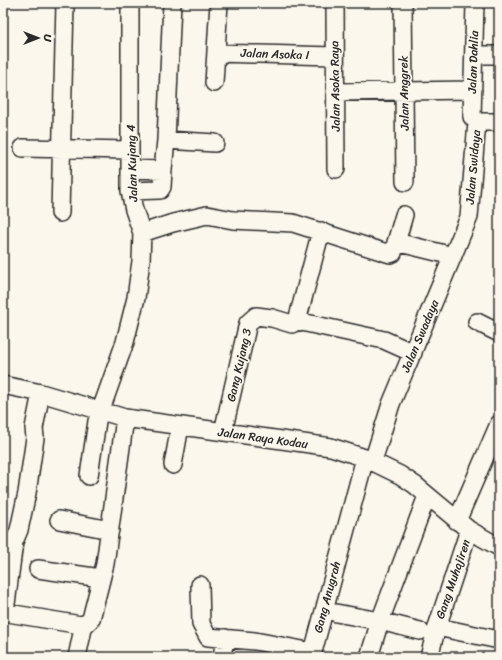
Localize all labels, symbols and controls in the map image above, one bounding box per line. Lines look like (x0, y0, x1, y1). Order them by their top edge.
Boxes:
north arrow (18, 18, 58, 58)
street label: Jalan Dahlia (461, 29, 485, 95)
text: U (38, 34, 57, 42)
street label: Jalan Asoka Raya (323, 41, 347, 132)
street label: Jalan Asoka I (239, 42, 310, 66)
street label: Jalan Anggrek (392, 55, 416, 132)
street label: Jalan Kujang 4 (120, 124, 144, 203)
street label: Jalan Swidaya (459, 128, 487, 206)
street label: Jalan Swadaya (394, 295, 446, 377)
street label: Gang Kujang 3 (220, 326, 258, 404)
street label: Jalan Raya Kodau (216, 421, 310, 455)
street label: Gang Muhajiren (429, 536, 477, 622)
street label: Gang Anugrah (307, 559, 347, 635)

